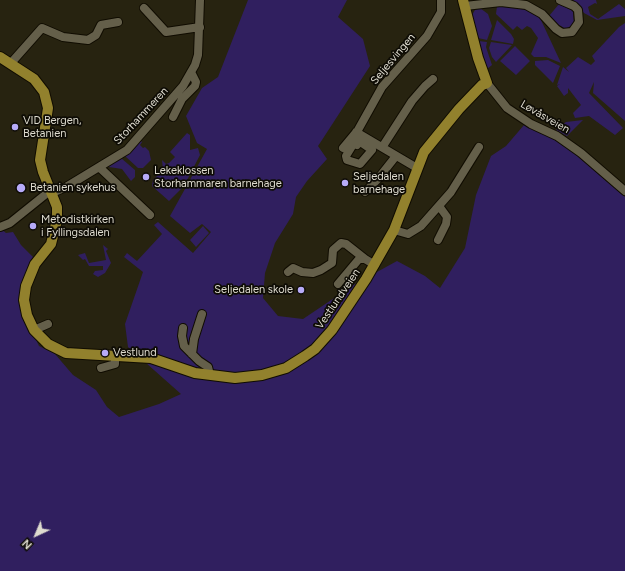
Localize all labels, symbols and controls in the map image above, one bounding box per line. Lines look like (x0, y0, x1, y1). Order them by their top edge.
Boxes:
street label: Seljesvingen (368, 31, 418, 87)
street label: Storhammeren (111, 85, 171, 147)
street label: Løvåsveien (518, 98, 572, 136)
place label: VID Bergen, Betanien (23, 114, 81, 140)
marker: VID Bergen, Betanien (10, 122, 20, 132)
place label: Lekeklossen Storhammaren barnehage (154, 164, 282, 190)
place label: Seljedalen barnehage (353, 170, 405, 196)
marker: Lekeklossen Storhammaren barnehage (141, 172, 151, 182)
marker: Seljedalen barnehage (340, 178, 350, 188)
place label: Betanien sykehus (30, 181, 116, 195)
marker: Betanien sykehus (15, 182, 27, 194)
place label: Metodistkirken i Fyllingsdalen (41, 213, 114, 239)
marker: Metodistkirken i Fyllingsdalen (28, 221, 38, 231)
street label: Vestlundveien (313, 266, 363, 332)
place label: Seljedalen skole (214, 283, 293, 297)
marker: Seljedalen skole (296, 285, 306, 295)
place label: Vestlund (113, 346, 157, 360)
marker: Vestlund (100, 348, 110, 358)
north arrow (16, 515, 56, 555)
text: N (20, 536, 35, 552)

